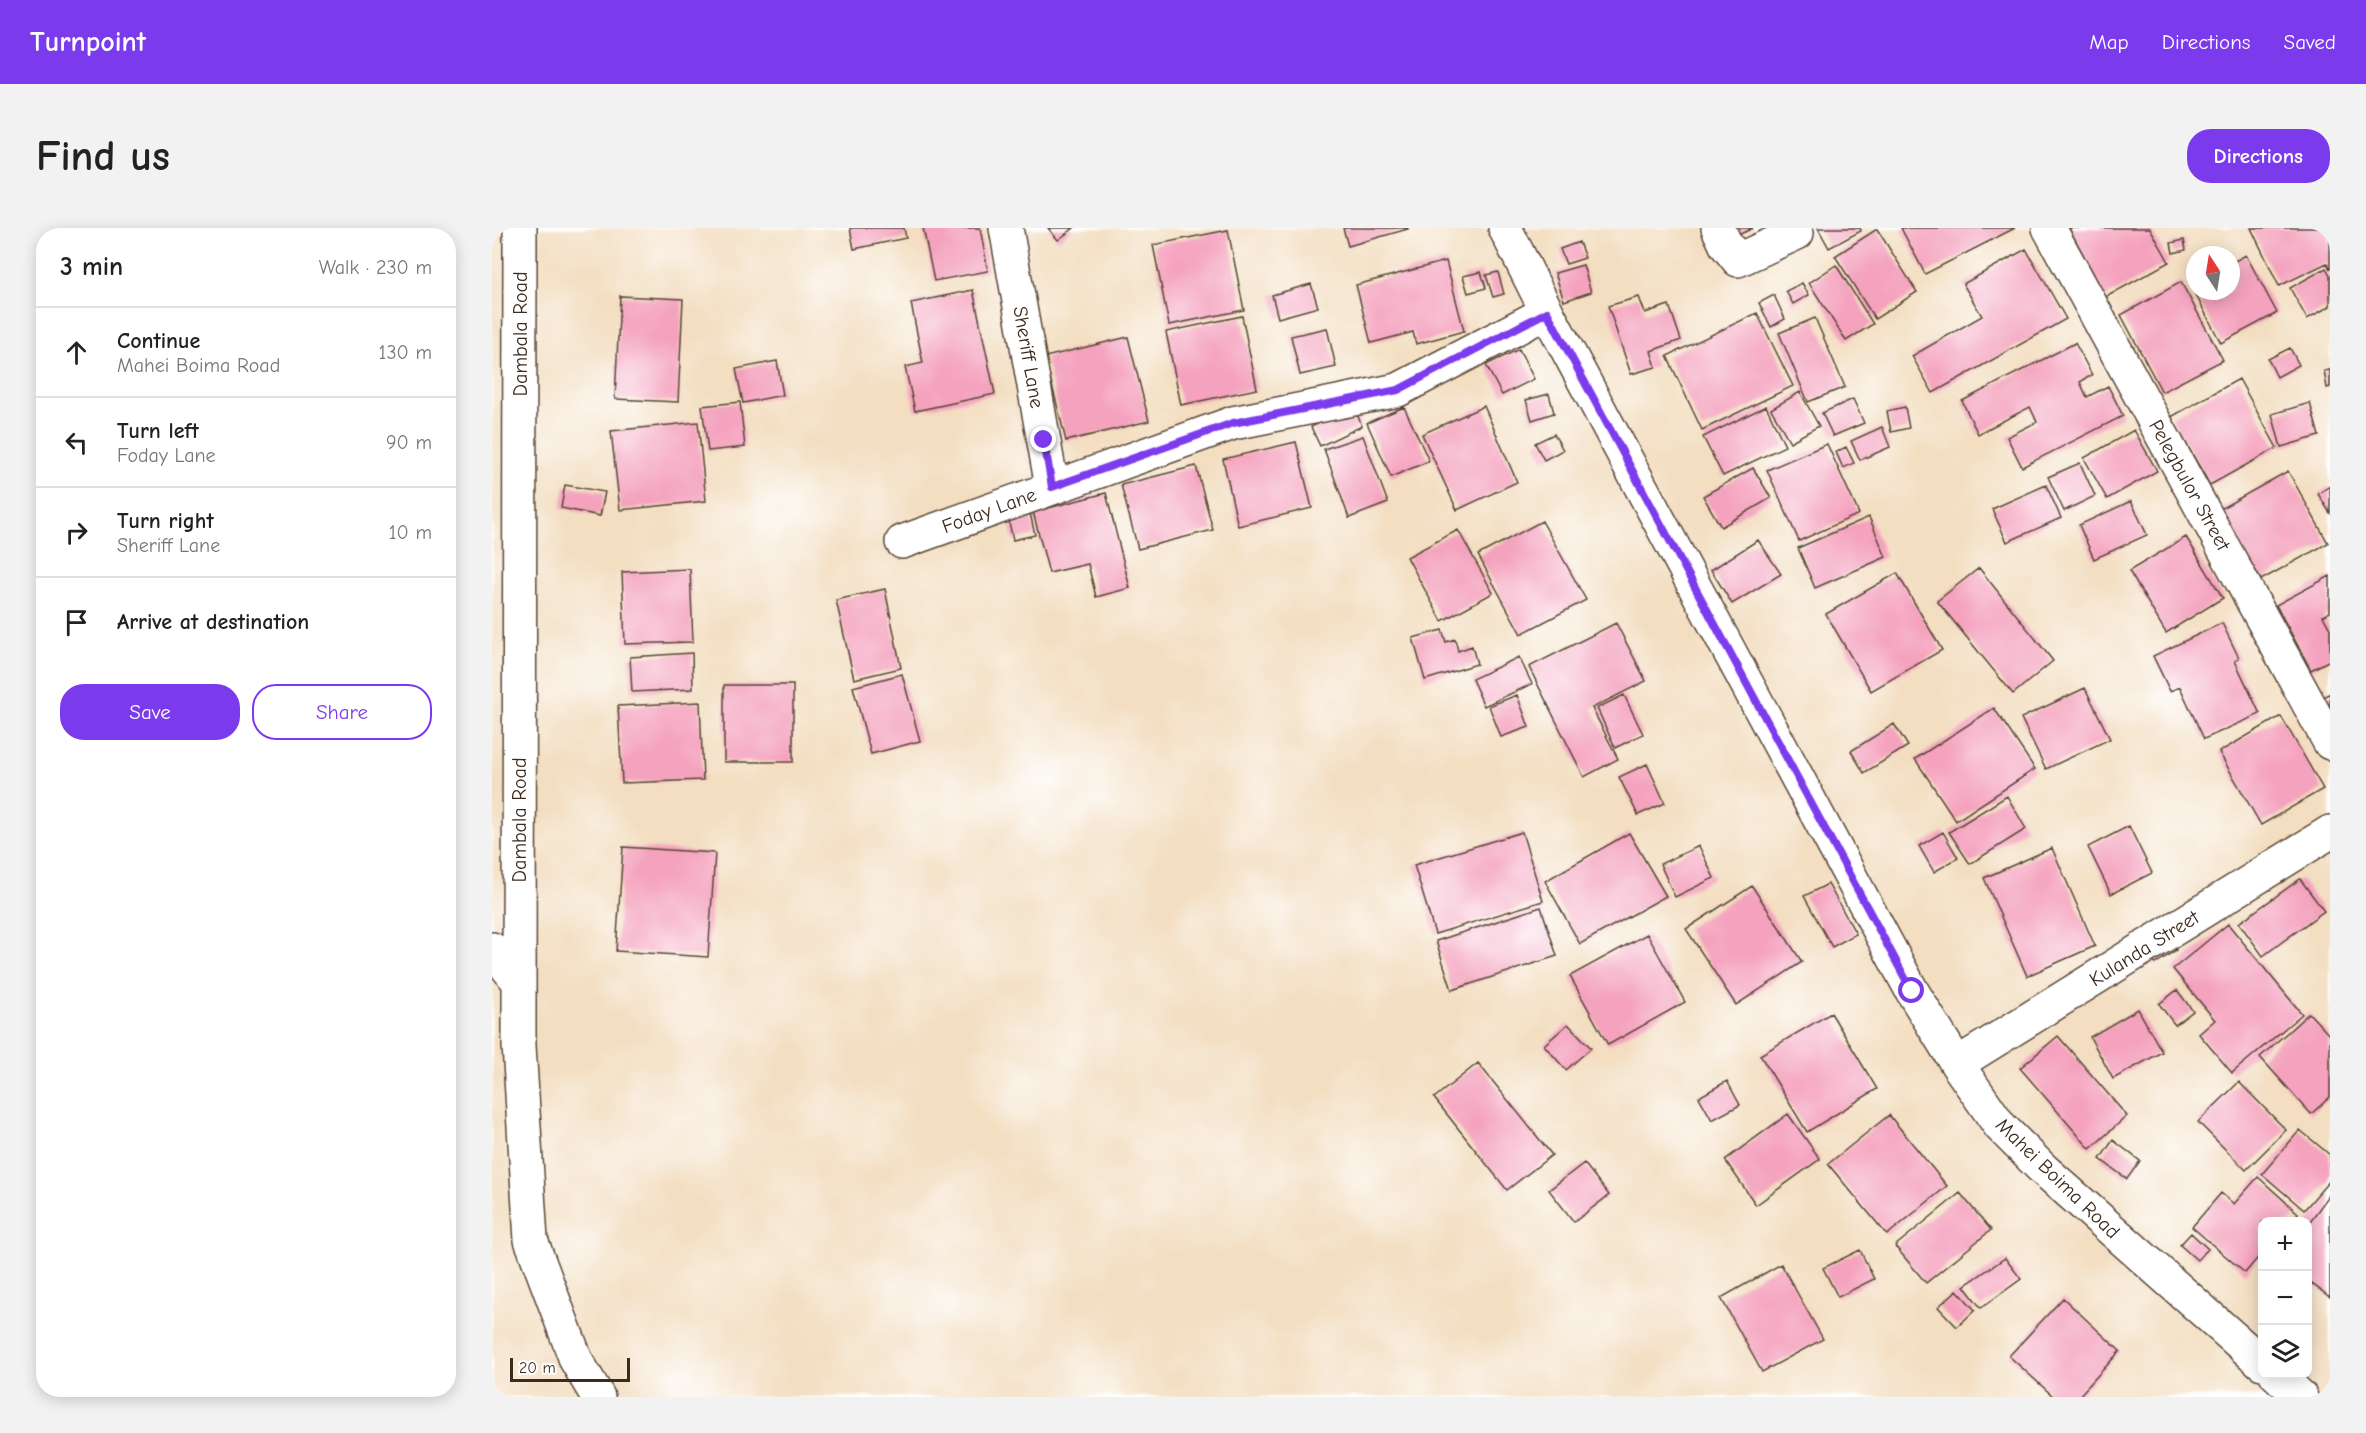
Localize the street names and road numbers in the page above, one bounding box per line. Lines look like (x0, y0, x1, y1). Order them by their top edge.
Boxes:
street label: Dambala Road (509, 271, 532, 397)
street label: Sheriff Lane (1008, 304, 1049, 410)
street label: Pelegbulor Street (2144, 416, 2236, 556)
street label: Foday Lane (939, 483, 1039, 538)
street label: Dambala Road (508, 757, 531, 883)
street label: Kulanda Street (2085, 905, 2204, 991)
street label: Mahei Boima Road (1991, 1113, 2124, 1243)

